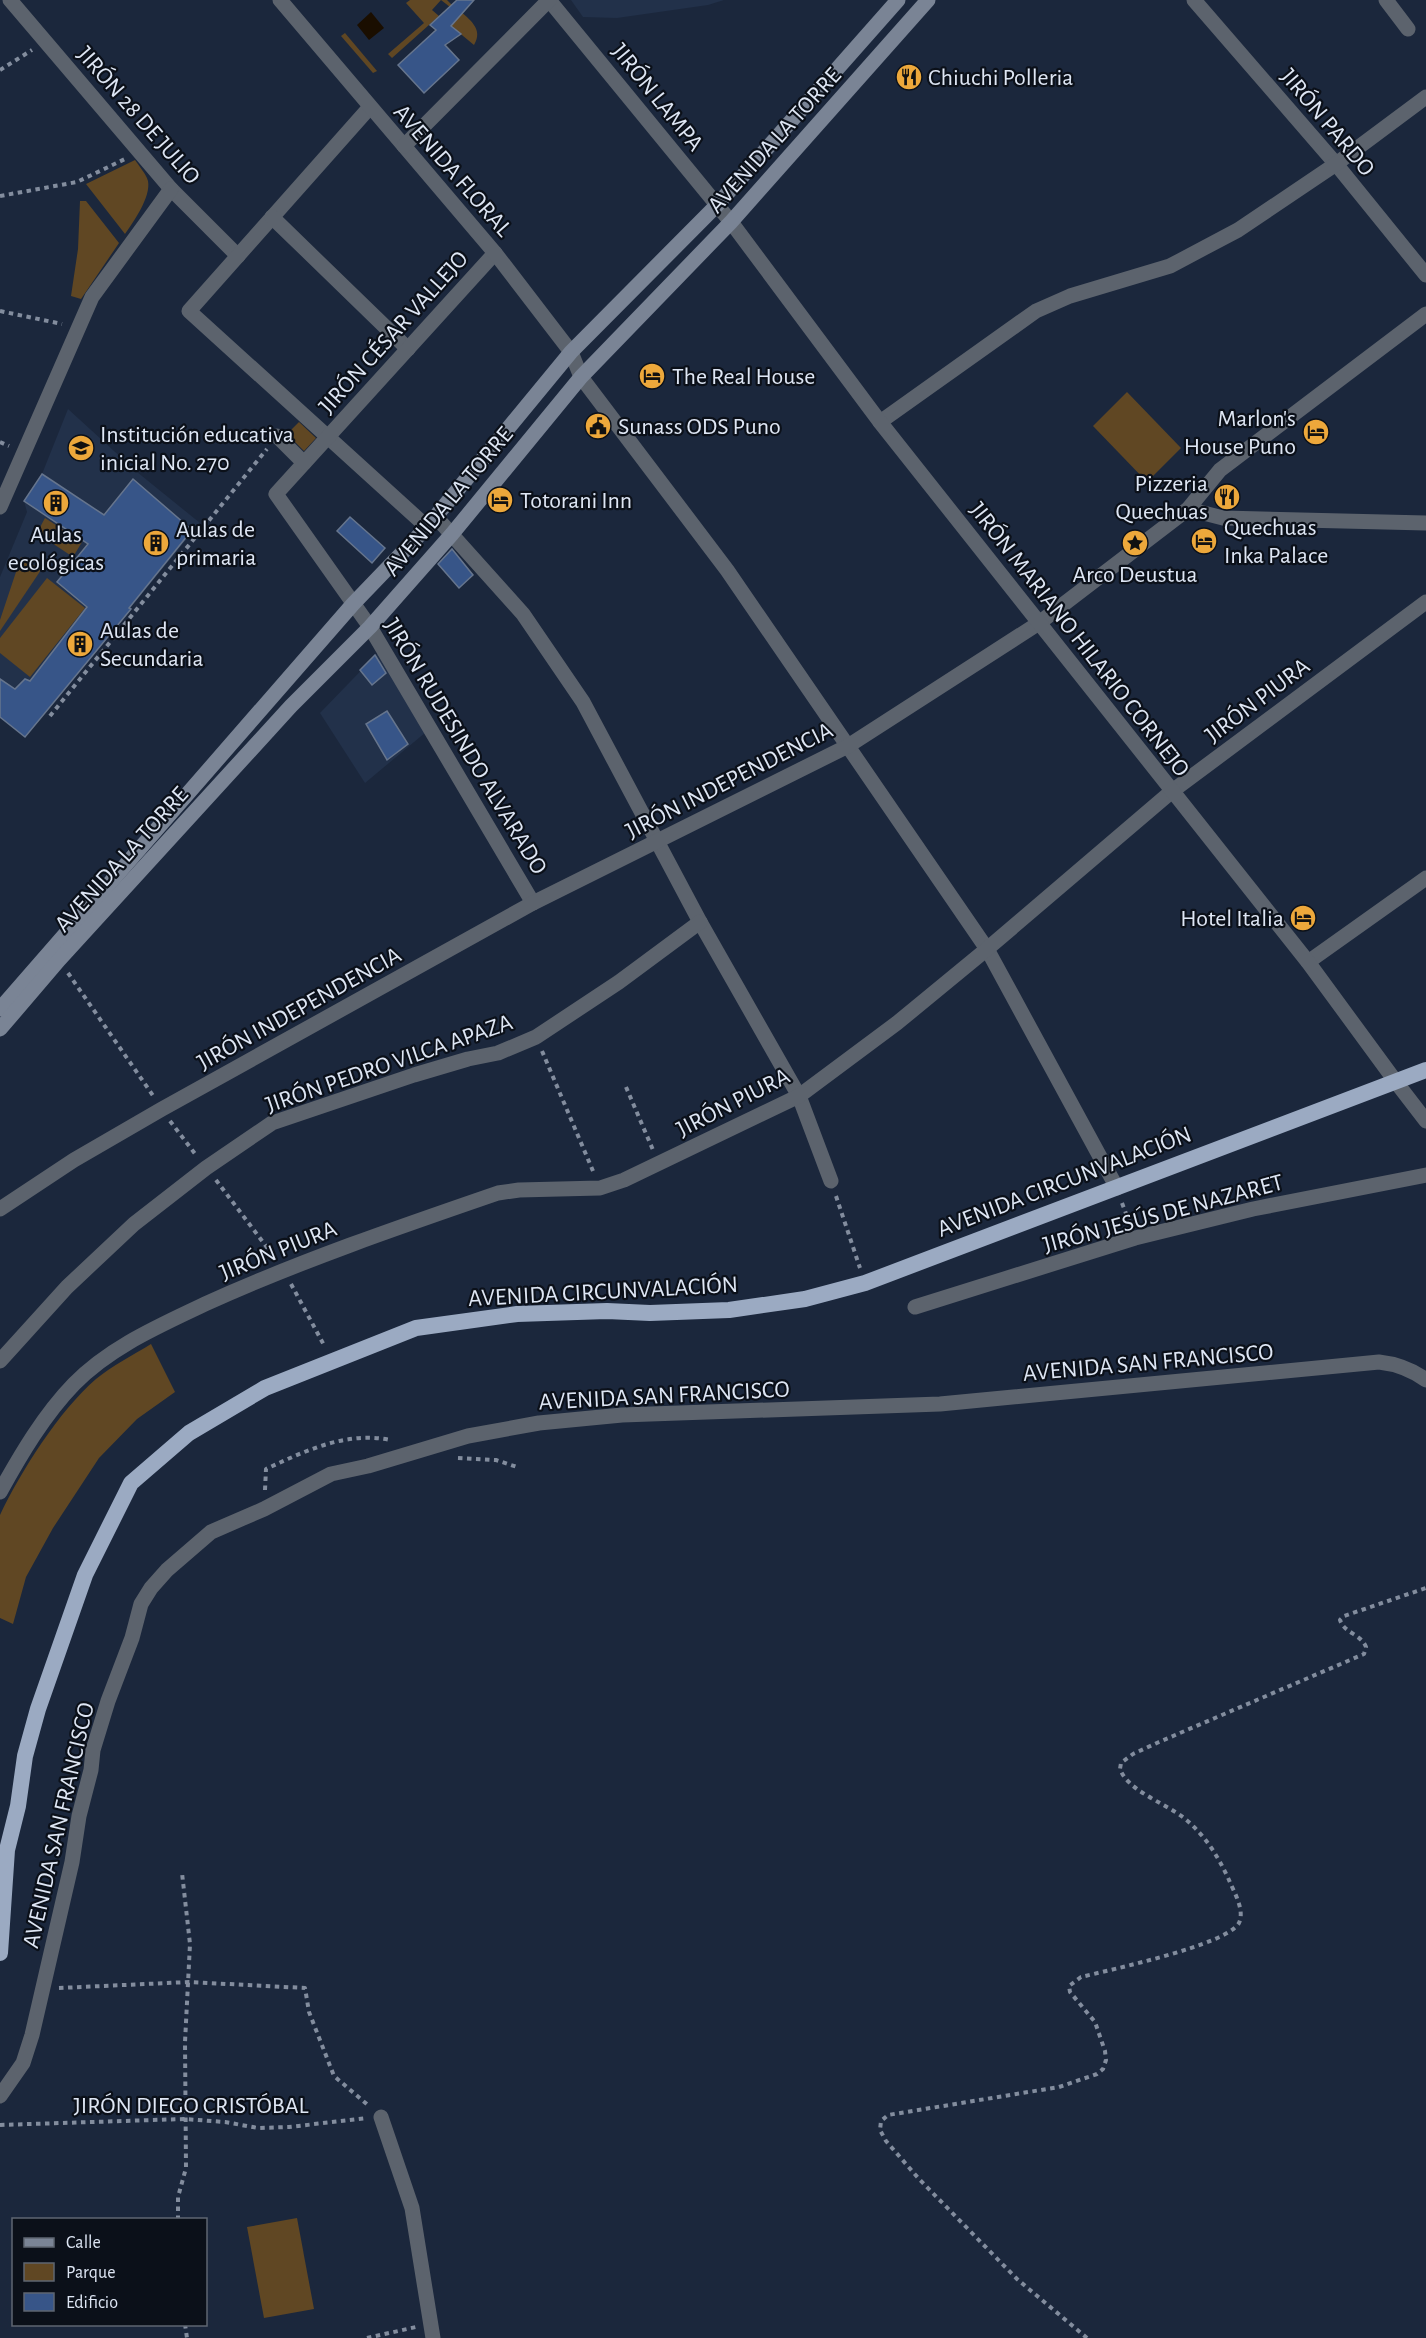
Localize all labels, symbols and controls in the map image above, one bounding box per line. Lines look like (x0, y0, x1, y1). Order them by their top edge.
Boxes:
street label: JIRÓN LAMPA (607, 38, 709, 156)
street label: JIRÓN 28 DE JULIO (72, 41, 206, 189)
restaurant icon: Chiuchi Polleria (894, 62, 924, 92)
street label: AVENIDA LA TORRE (703, 63, 846, 218)
street label: JIRÓN PARDO (1276, 63, 1380, 181)
place label: Chiuchi Polleria (928, 66, 1073, 90)
street label: AVENIDA FLORAL (389, 100, 516, 241)
street label: JIRÓN CÉSAR VALLEJO (313, 245, 473, 419)
hotel icon: The Real House (637, 361, 667, 391)
place label: The Real House (672, 365, 815, 389)
place label: Marlon's House Puno (1184, 407, 1296, 459)
public building icon: Sunass ODS Puno (583, 411, 613, 441)
place label: Sunass ODS Puno (618, 415, 781, 439)
hotel icon: Marlon's House Puno (1301, 417, 1331, 447)
street label: AVENIDA LA TORRE (380, 422, 518, 581)
place label: Institución educativa inicial No. 270 (100, 423, 294, 475)
school or university icon: Institución educativa inicial No. 270 (66, 433, 96, 463)
place label: Pizzeria Quechuas (1115, 472, 1208, 524)
restaurant icon: Pizzeria Quechuas (1212, 482, 1242, 512)
hotel icon: Totorani Inn (485, 485, 515, 515)
building icon: Aulas ecológicas (41, 488, 71, 518)
place label: Totorani Inn (520, 489, 632, 513)
street label: JIRÓN MARIANO HILARIO CORNEJO (965, 497, 1195, 781)
place label: Quechuas Inka Palace (1224, 516, 1328, 568)
place label: Aulas de primaria (176, 518, 256, 570)
place label: Aulas ecológicas (8, 523, 104, 575)
hotel icon: Quechuas Inka Palace (1189, 526, 1219, 556)
building icon: Aulas de primaria (141, 528, 171, 558)
place icon: Arco Deustua (1120, 528, 1150, 558)
place label: Arco Deustua (1072, 563, 1198, 587)
street label: JIRÓN RUDESINDO ALVARADO (379, 613, 553, 879)
place label: Aulas de Secundaria (100, 619, 203, 671)
building icon: Aulas de Secundaria (65, 629, 95, 659)
street label: JIRÓN PIURA (1200, 652, 1314, 748)
street label: JIRÓN INDEPENDENCIA (621, 716, 837, 844)
street label: AVENIDA LA TORRE (50, 782, 193, 937)
hotel icon: Hotel Italia (1288, 903, 1318, 933)
place label: Hotel Italia (1180, 907, 1284, 931)
street label: JIRÓN INDEPENDENCIA (193, 941, 405, 1075)
street label: JIRÓN PEDRO VILCA APAZA (262, 1008, 516, 1118)
street label: JIRÓN PIURA (672, 1062, 794, 1142)
street label: AVENIDA CIRCUNVALACIÓN (933, 1120, 1195, 1242)
street label: JIRÓN JESÚS DE NAZARET (1040, 1168, 1286, 1258)
street label: JIRÓN PIURA (216, 1215, 340, 1285)
street label: AVENIDA CIRCUNVALACIÓN (467, 1271, 739, 1311)
street label: AVENIDA SAN FRANCISCO (1022, 1340, 1274, 1386)
street label: AVENIDA SAN FRANCISCO (538, 1377, 790, 1415)
street label: AVENIDA SAN FRANCISCO (19, 1700, 99, 1950)
street label: JIRÓN DIEGO CRISTÓBAL (73, 2092, 309, 2118)
legend (12, 2218, 207, 2326)
text: Calle (66, 2234, 101, 2252)
text: Parque (66, 2264, 115, 2282)
text: Edificio (66, 2294, 118, 2312)

